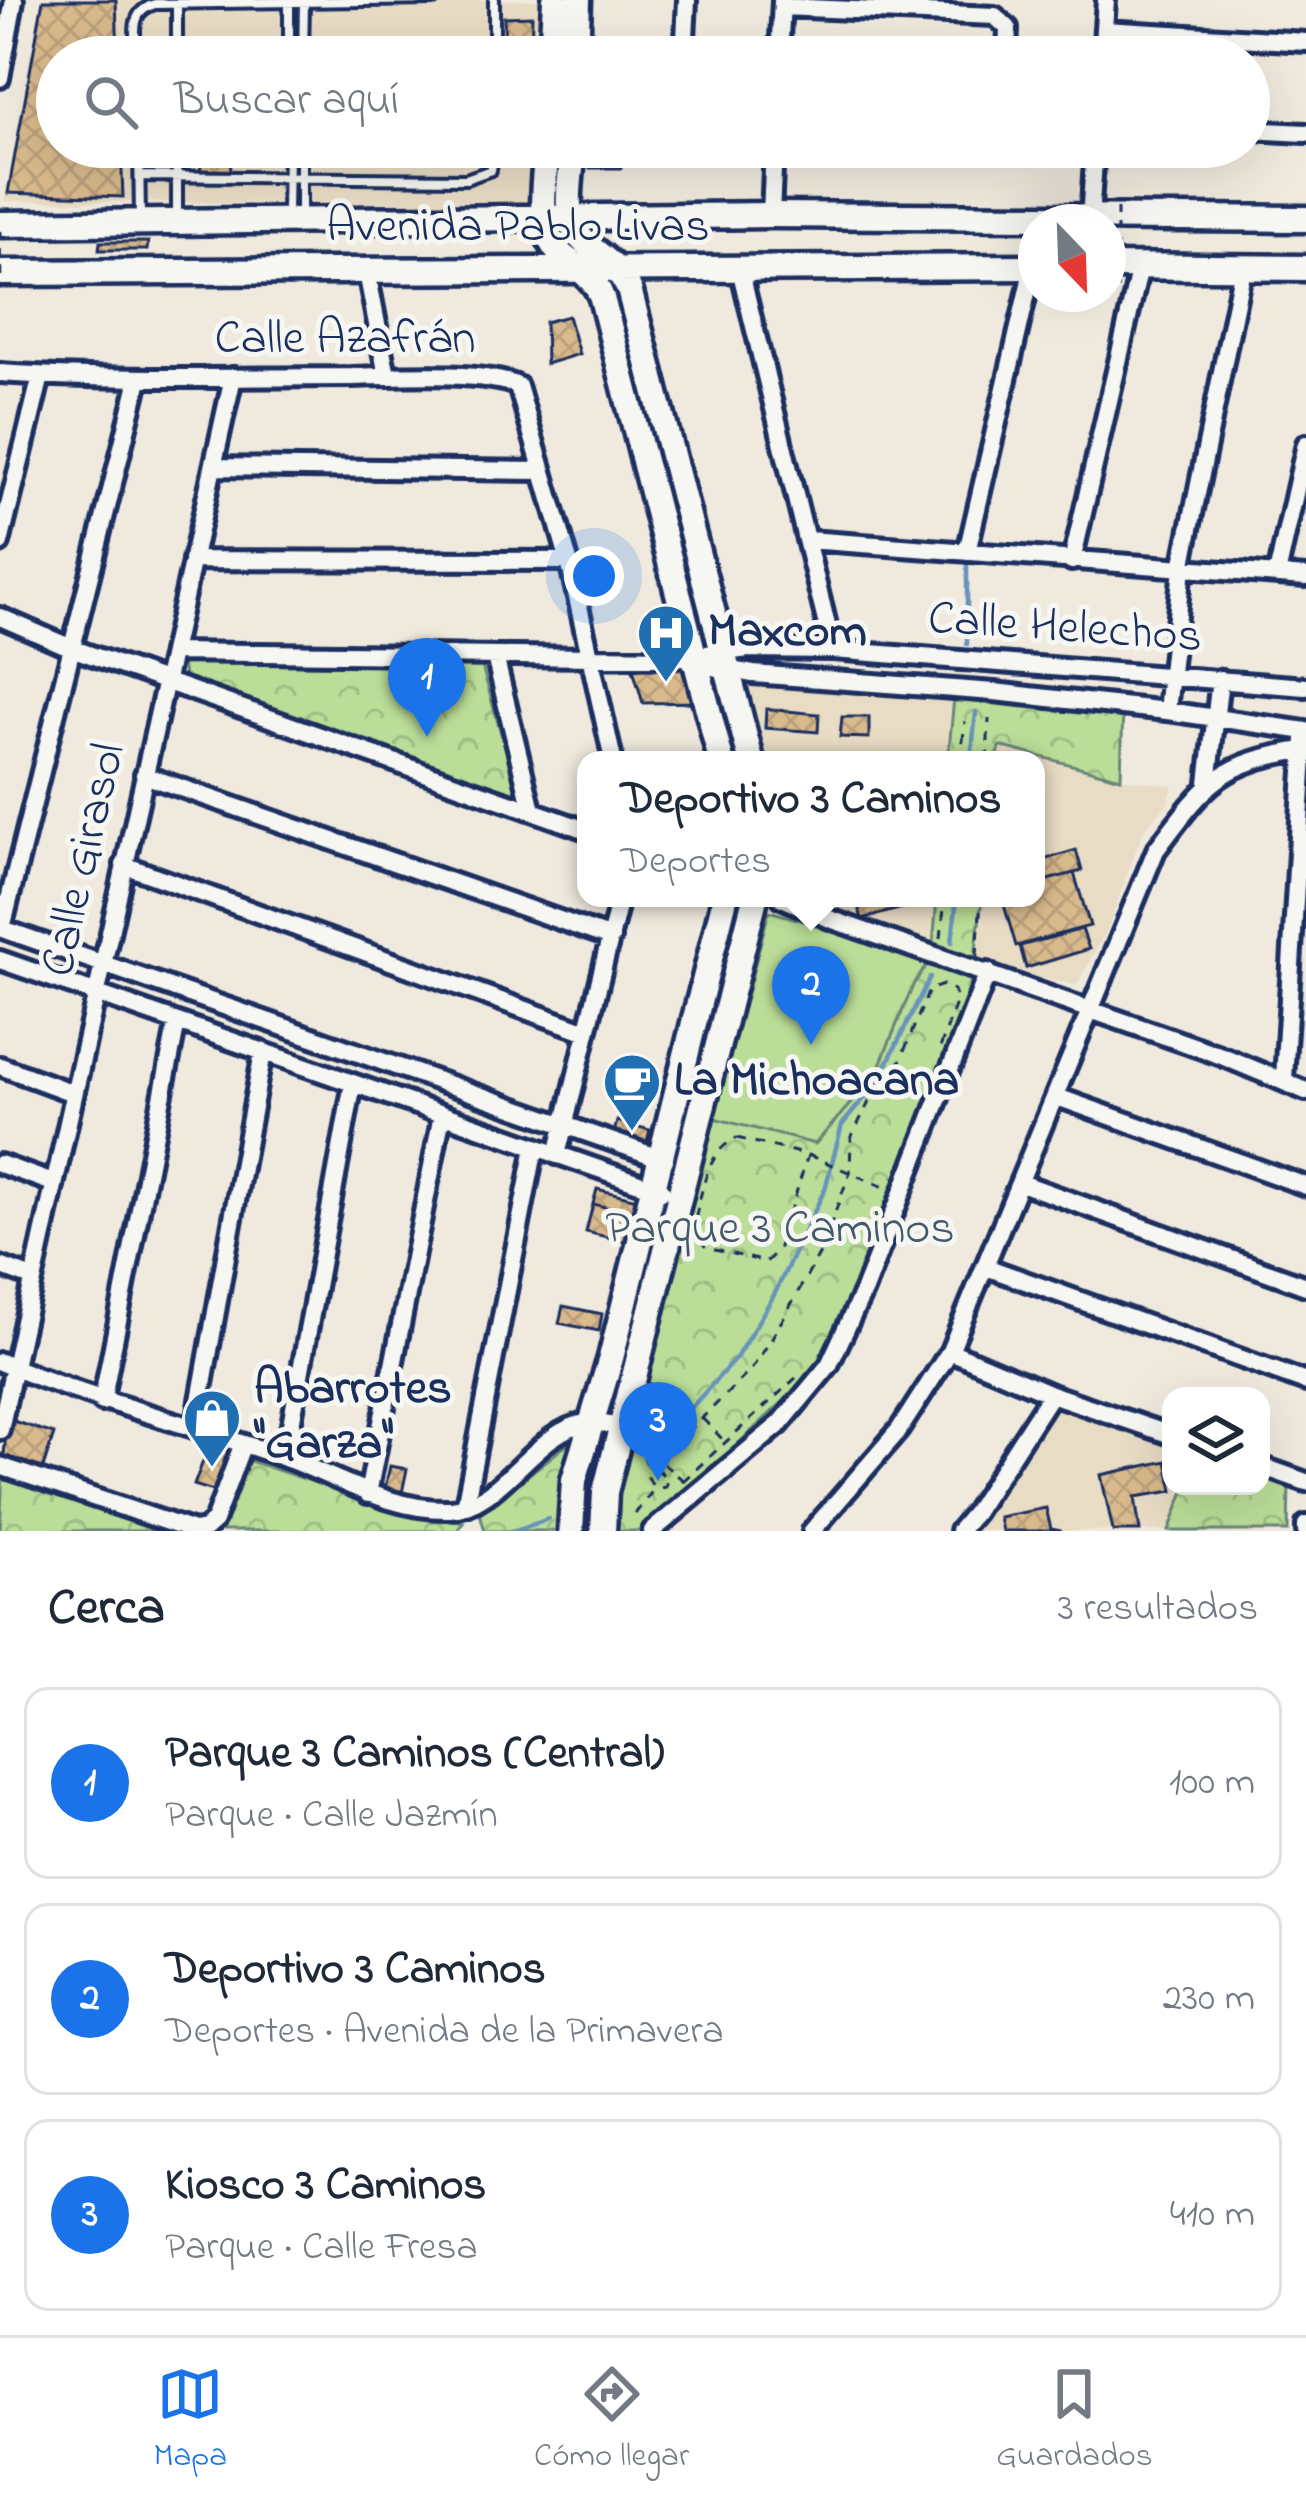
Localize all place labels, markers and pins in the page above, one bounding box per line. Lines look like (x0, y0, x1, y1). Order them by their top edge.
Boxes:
place label: Maxcom (708, 598, 867, 668)
hospital icon: Maxcom (635, 602, 697, 684)
pin: 1 (388, 638, 466, 737)
pin: 2 (772, 946, 850, 1045)
place label: La Michoacana (674, 1047, 959, 1117)
cafe icon: La Michoacana (601, 1051, 663, 1133)
place label: Abarrotes "Garza" (253, 1355, 452, 1480)
pin: 3 (619, 1382, 697, 1481)
shop icon: Abarrotes "Garza" (181, 1387, 243, 1469)

